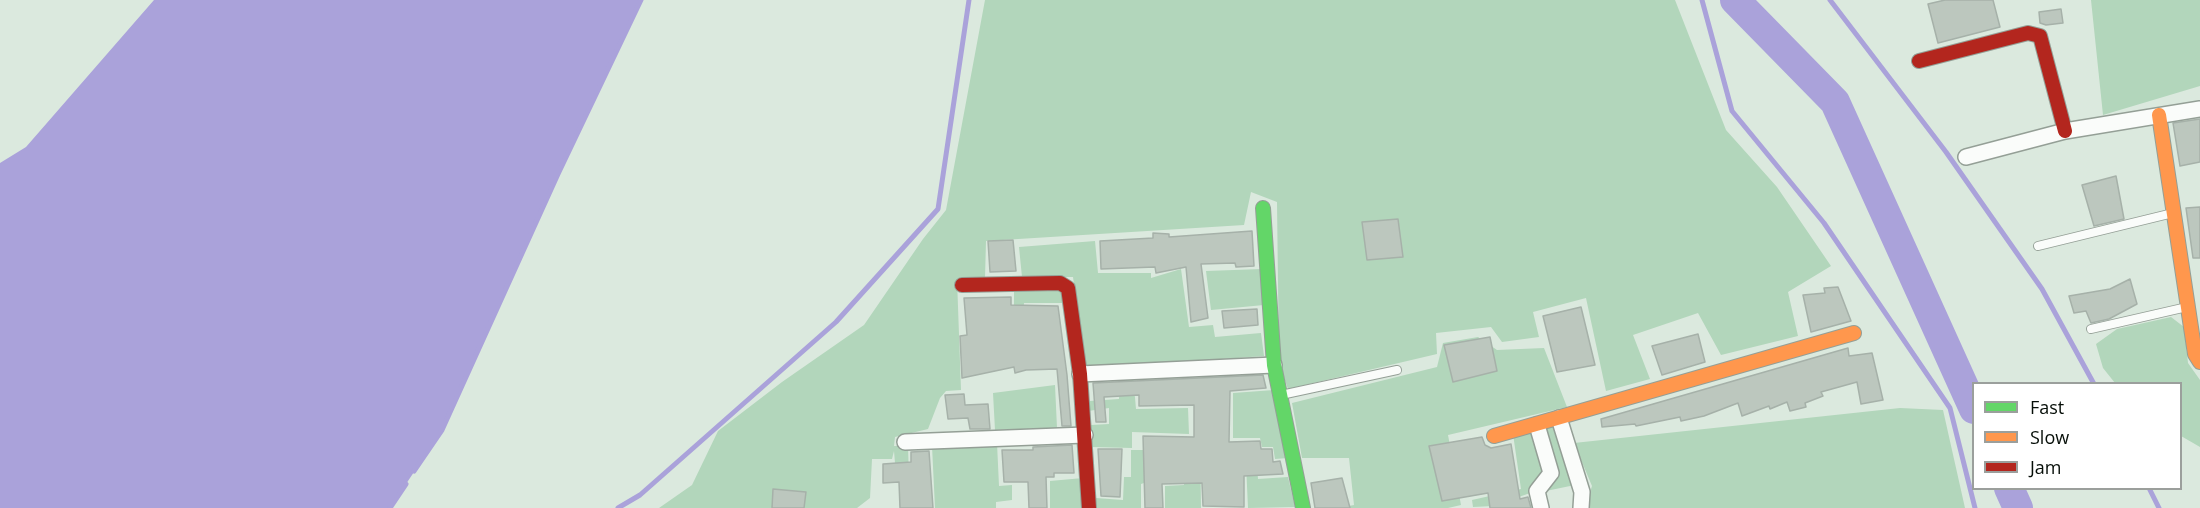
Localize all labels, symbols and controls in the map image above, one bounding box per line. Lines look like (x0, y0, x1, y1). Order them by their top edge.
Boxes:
legend (1972, 382, 2182, 490)
text: Fast (2030, 395, 2064, 419)
text: Slow (2030, 425, 2069, 449)
text: Jam (2030, 455, 2062, 479)

